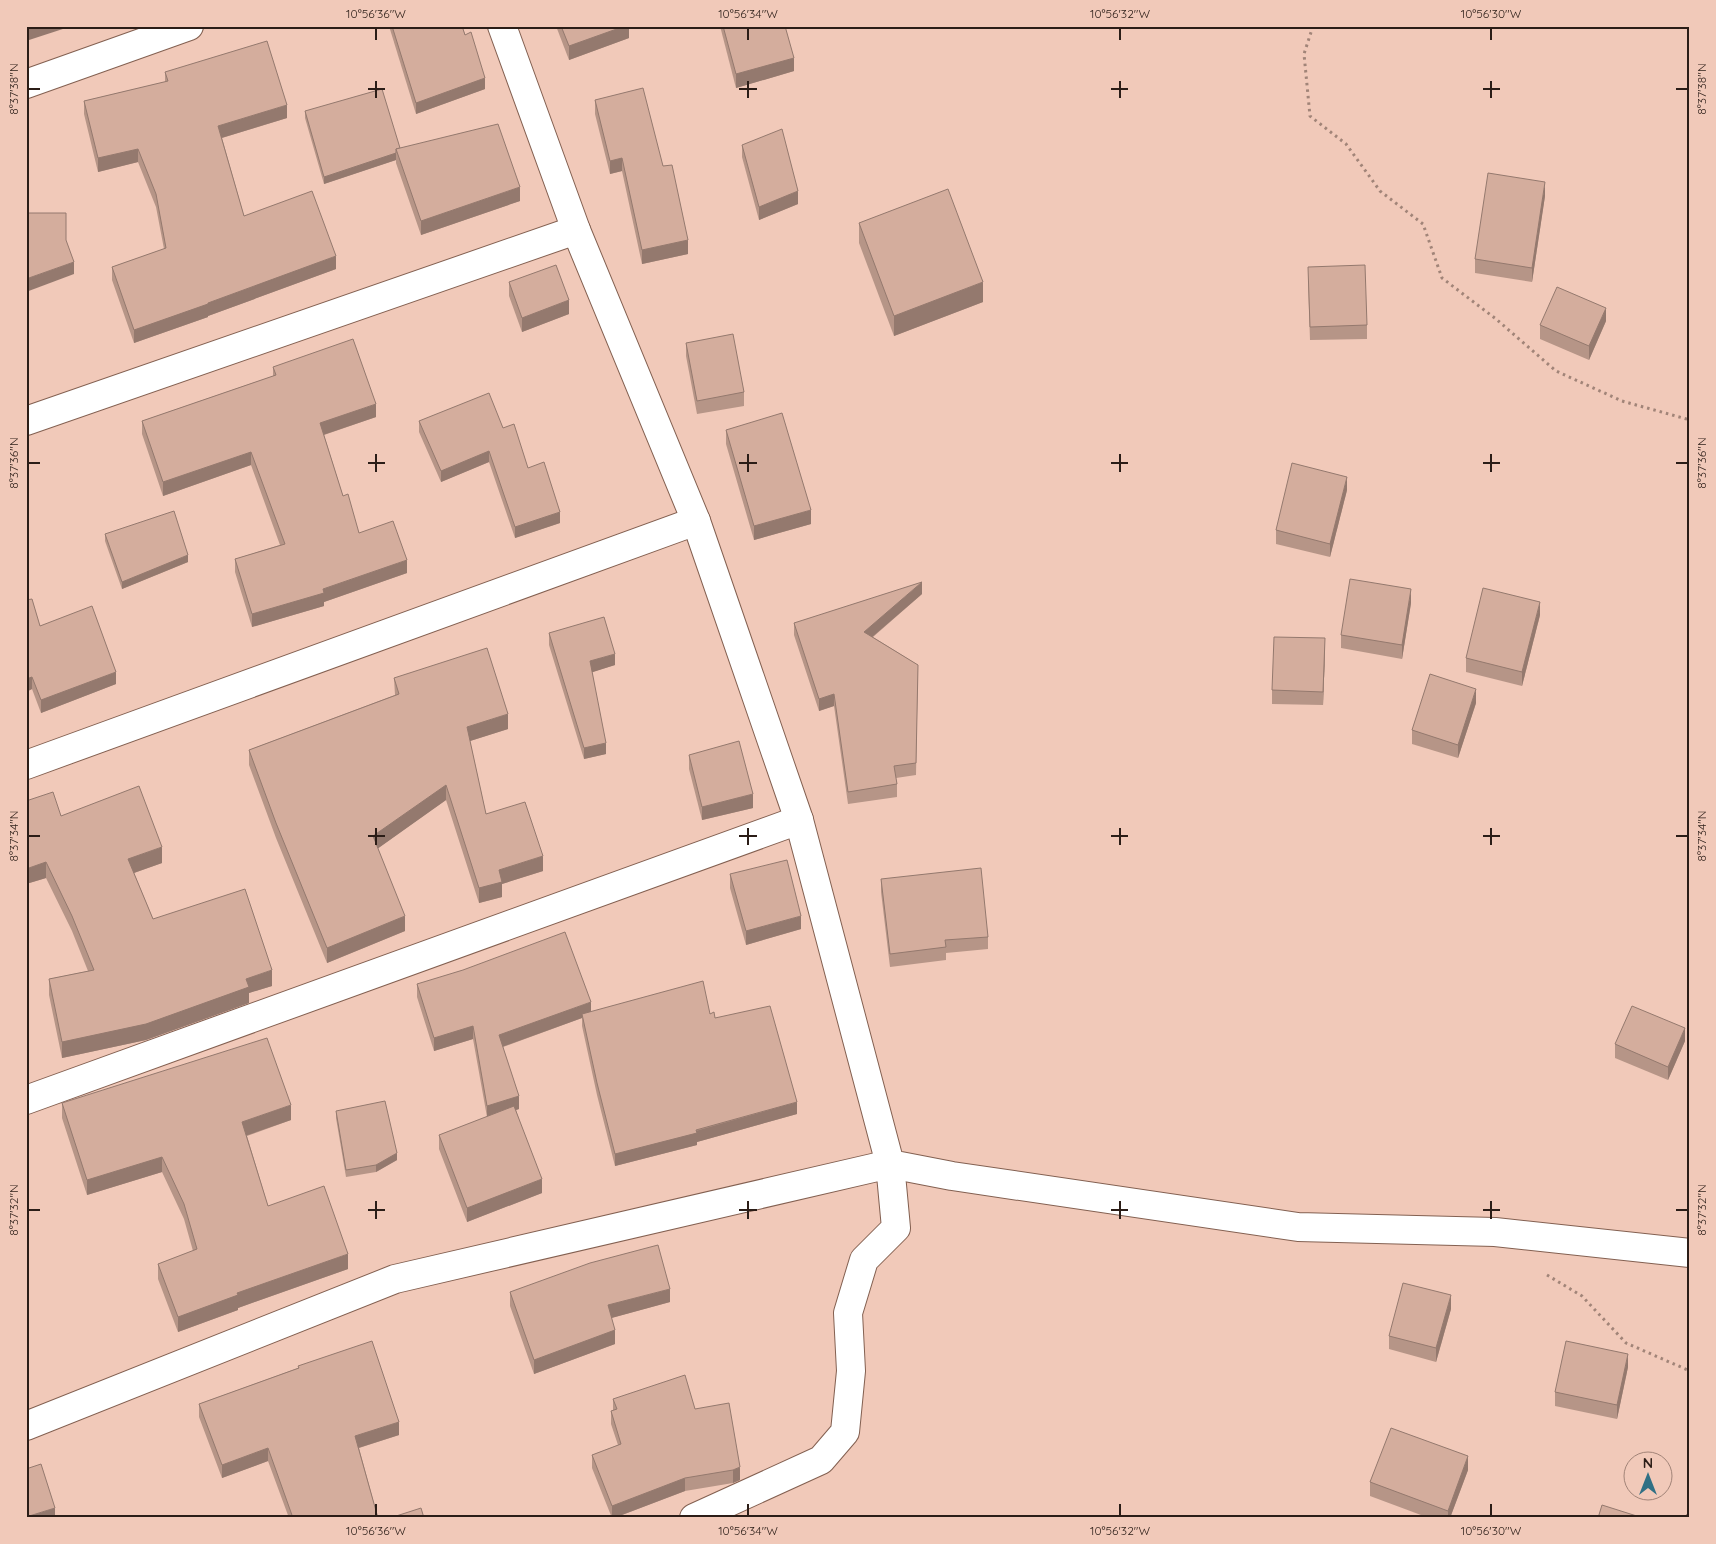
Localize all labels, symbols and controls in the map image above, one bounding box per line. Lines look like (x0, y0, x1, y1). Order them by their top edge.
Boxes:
text: 10°56'36"W (346, 6, 406, 21)
text: 10°56'34"W (718, 6, 778, 21)
text: 10°56'32"W (1090, 6, 1150, 21)
text: 10°56'30"W (1461, 6, 1522, 21)
text: 8°37'38"N (6, 63, 21, 115)
text: 8°37'38"N (1694, 63, 1709, 115)
text: 8°37'36"N (6, 437, 21, 489)
text: 8°37'36"N (1694, 437, 1709, 489)
text: 8°37'34"N (6, 810, 21, 862)
text: 8°37'34"N (1694, 810, 1709, 862)
text: 8°37'32"N (6, 1184, 21, 1236)
text: 8°37'32"N (1694, 1184, 1709, 1236)
north arrow (1624, 1452, 1674, 1502)
text: N (1643, 1454, 1653, 1472)
text: 10°56'36"W (346, 1523, 406, 1538)
text: 10°56'34"W (718, 1523, 778, 1538)
text: 10°56'32"W (1090, 1523, 1150, 1538)
text: 10°56'30"W (1461, 1523, 1522, 1538)

